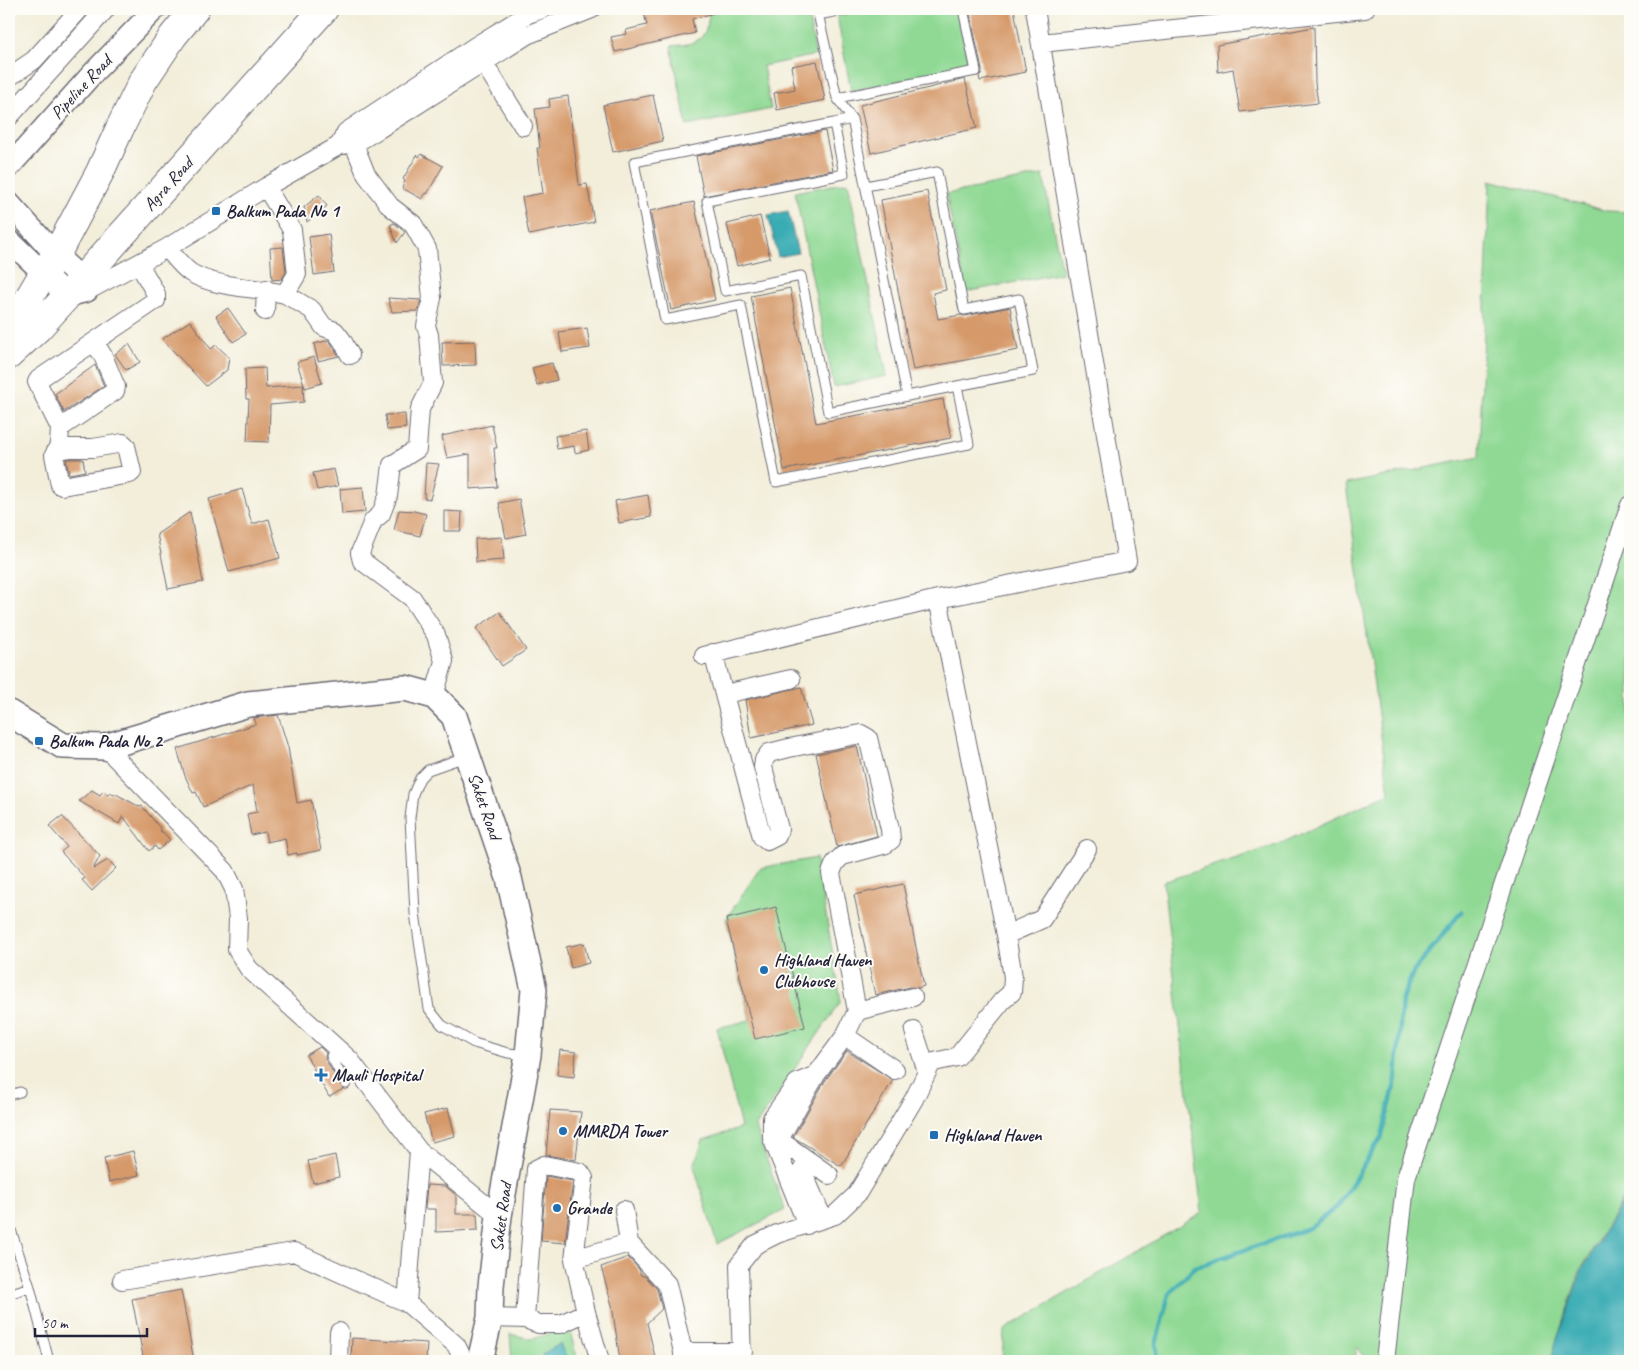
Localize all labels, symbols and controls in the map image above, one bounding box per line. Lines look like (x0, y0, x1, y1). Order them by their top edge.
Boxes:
street label: Pipeline Road (46, 48, 118, 124)
street label: Agra Road (138, 151, 200, 215)
place label: Balkum Pada No 1 (226, 200, 341, 222)
marker: Balkum Pada No 1 (210, 205, 222, 217)
place label: Balkum Pada No 2 (49, 730, 164, 752)
marker: Balkum Pada No 2 (33, 735, 45, 747)
street label: Saket Road (463, 770, 508, 845)
place label: Highland Haven Clubhouse (774, 949, 872, 992)
marker: Highland Haven Clubhouse (758, 964, 770, 976)
place label: Mauli Hospital (332, 1064, 425, 1086)
marker: Mauli Hospital (314, 1068, 328, 1082)
place label: MMRDA Tower (573, 1120, 670, 1142)
place label: Highland Haven (944, 1124, 1042, 1146)
marker: MMRDA Tower (557, 1125, 569, 1137)
marker: Highland Haven (928, 1129, 940, 1141)
street label: Saket Road (485, 1178, 517, 1253)
place label: Grande (567, 1197, 614, 1219)
marker: Grande (551, 1202, 563, 1214)
scale bar (35, 1305, 148, 1337)
text: 50 m (42, 1314, 69, 1333)

